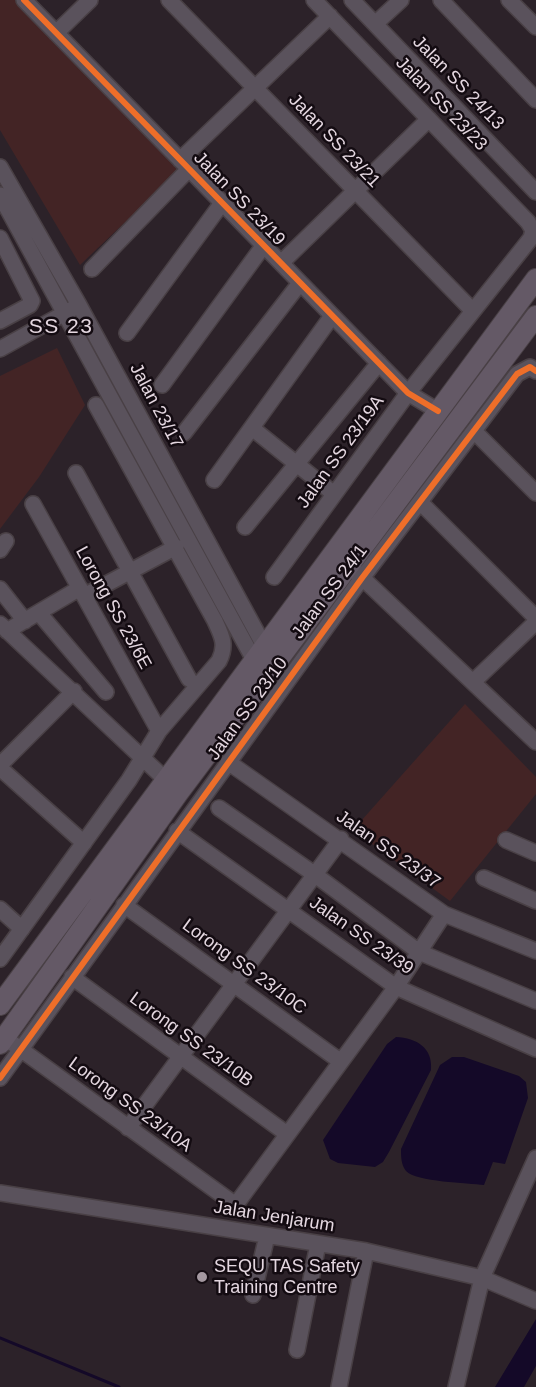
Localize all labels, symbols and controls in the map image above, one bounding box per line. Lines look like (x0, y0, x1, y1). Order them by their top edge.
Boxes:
street label: Jalan SS 24/13 (408, 32, 508, 134)
street label: Jalan SS 23/23 (391, 53, 491, 155)
street label: Jalan SS 23/21 (284, 90, 384, 192)
street label: Jalan SS 23/19 (189, 148, 289, 250)
district label: SS 23 (29, 314, 93, 340)
street label: Jalan 23/17 (125, 360, 187, 452)
street label: Jalan SS 23/19A (293, 391, 389, 513)
street label: Jalan SS 24/1 (288, 541, 372, 643)
street label: Lorong SS 23/6E (70, 543, 156, 673)
street label: Jalan SS 23/10 (203, 653, 293, 765)
street label: Jalan SS 23/37 (332, 806, 444, 894)
street label: Jalan SS 23/39 (305, 892, 417, 980)
street label: Lorong SS 23/10C (178, 915, 310, 1019)
street label: Lorong SS 23/10B (125, 988, 257, 1092)
street label: Lorong SS 23/10A (64, 1053, 196, 1157)
street label: Jalan Jenjarum (212, 1197, 336, 1237)
place label: SEQU TAS Safety Training Centre (214, 1256, 360, 1298)
marker: SEQU TAS Safety Training Centre (195, 1270, 209, 1284)

